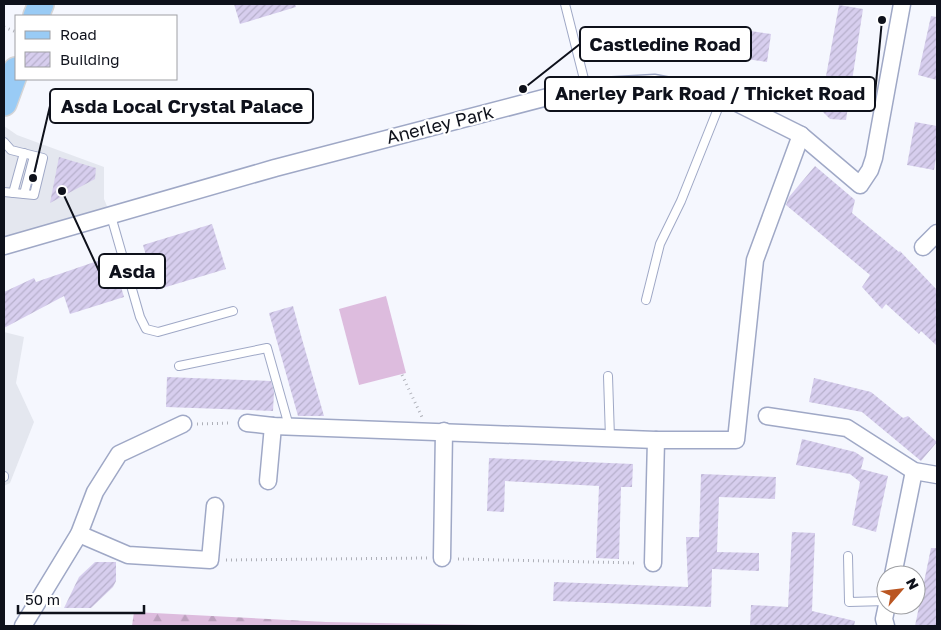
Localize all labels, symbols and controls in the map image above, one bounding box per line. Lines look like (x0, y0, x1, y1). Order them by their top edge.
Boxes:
legend (15, 15, 178, 80)
text: Road (60, 25, 97, 43)
callout: Castledine Road (580, 27, 751, 61)
text: Castledine Road (589, 32, 741, 55)
text: Building (60, 50, 120, 68)
callout: Anerley Park Road / Thicket Road (545, 77, 875, 111)
text: Anerley Park Road / Thicket Road (555, 81, 865, 104)
callout: Asda Local Crystal Palace (50, 89, 313, 123)
text: Asda Local Crystal Palace (61, 94, 303, 117)
street label: Anerley Park (384, 100, 496, 148)
callout: Asda (99, 254, 165, 288)
text: Asda (109, 259, 155, 282)
north arrow (876, 565, 926, 615)
text: N (903, 575, 923, 592)
scale bar (18, 582, 144, 614)
text: 50 m (25, 590, 60, 608)

